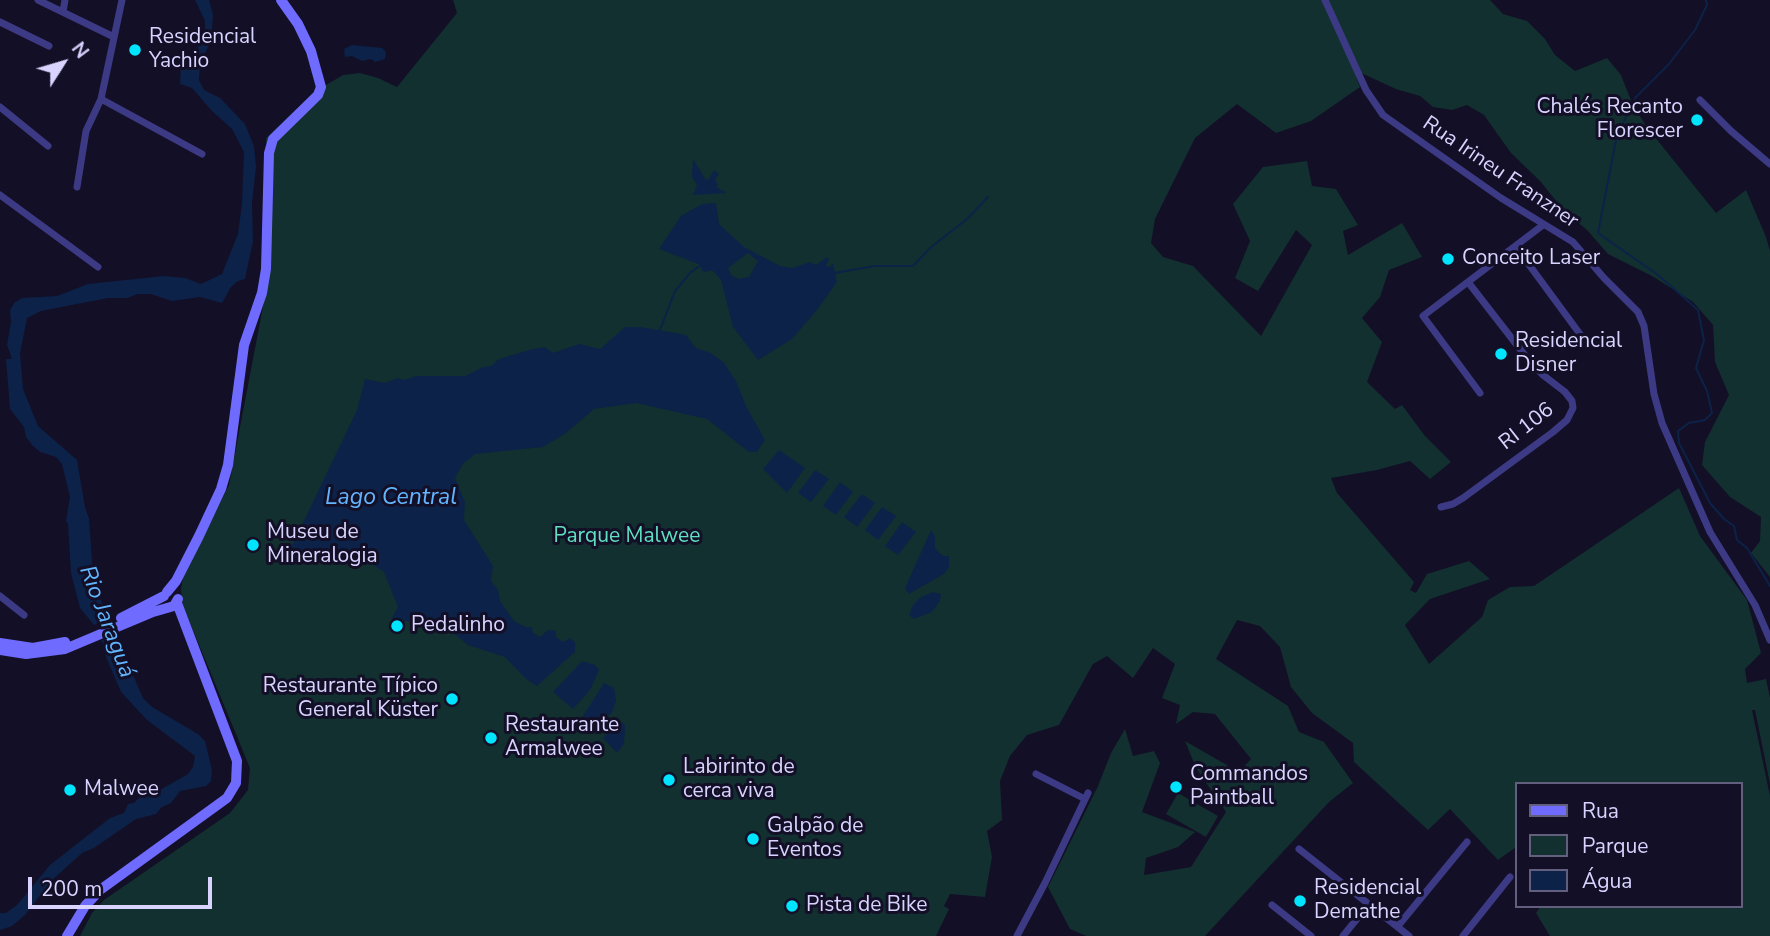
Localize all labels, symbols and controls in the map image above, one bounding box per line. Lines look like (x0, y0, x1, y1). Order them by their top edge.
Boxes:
place label: Residencial Yachio (149, 25, 256, 75)
north arrow (28, 28, 98, 98)
text: N (65, 37, 94, 64)
marker: Residencial Yachio (127, 42, 143, 58)
place label: Chalés Recanto Florescer (1536, 95, 1683, 145)
street label: Rua Irineu Franzner (1417, 112, 1583, 234)
marker: Chalés Recanto Florescer (1689, 112, 1705, 128)
place label: Conceito Laser (1462, 246, 1600, 272)
marker: Conceito Laser (1440, 251, 1456, 267)
place label: Residencial Disner (1515, 329, 1622, 379)
marker: Residencial Disner (1493, 346, 1509, 362)
street label: RI 106 (1495, 398, 1559, 456)
water label: Lago Central (325, 484, 457, 512)
place label: Museu de Mineralogia (267, 520, 378, 570)
park label: Parque Malwee (554, 524, 700, 550)
marker: Museu de Mineralogia (245, 537, 261, 553)
water label: Rio Jaraguá (72, 562, 140, 682)
place label: Pedalinho (411, 613, 505, 639)
marker: Pedalinho (389, 618, 405, 634)
place label: Restaurante Típico General Küster (263, 674, 438, 724)
marker: Restaurante Típico General Küster (444, 691, 460, 707)
place label: Restaurante Armalwee (505, 713, 619, 763)
marker: Restaurante Armalwee (483, 730, 499, 746)
place label: Labirinto de cerca viva (683, 755, 795, 805)
place label: Commandos Paintball (1190, 762, 1308, 812)
marker: Labirinto de cerca viva (661, 772, 677, 788)
place label: Malwee (84, 777, 159, 803)
marker: Commandos Paintball (1168, 779, 1184, 795)
marker: Malwee (62, 782, 78, 798)
legend (1514, 782, 1742, 908)
text: Rua (1582, 797, 1619, 825)
place label: Galpão de Eventos (767, 814, 863, 864)
marker: Galpão de Eventos (745, 831, 761, 847)
text: Parque (1582, 832, 1649, 860)
scale bar (32, 862, 215, 906)
text: Água (1582, 867, 1632, 895)
text: 200 m (41, 875, 102, 903)
place label: Residencial Demathe (1314, 876, 1421, 926)
place label: Pista de Bike (806, 893, 927, 919)
marker: Residencial Demathe (1292, 893, 1308, 909)
marker: Pista de Bike (784, 898, 800, 914)

